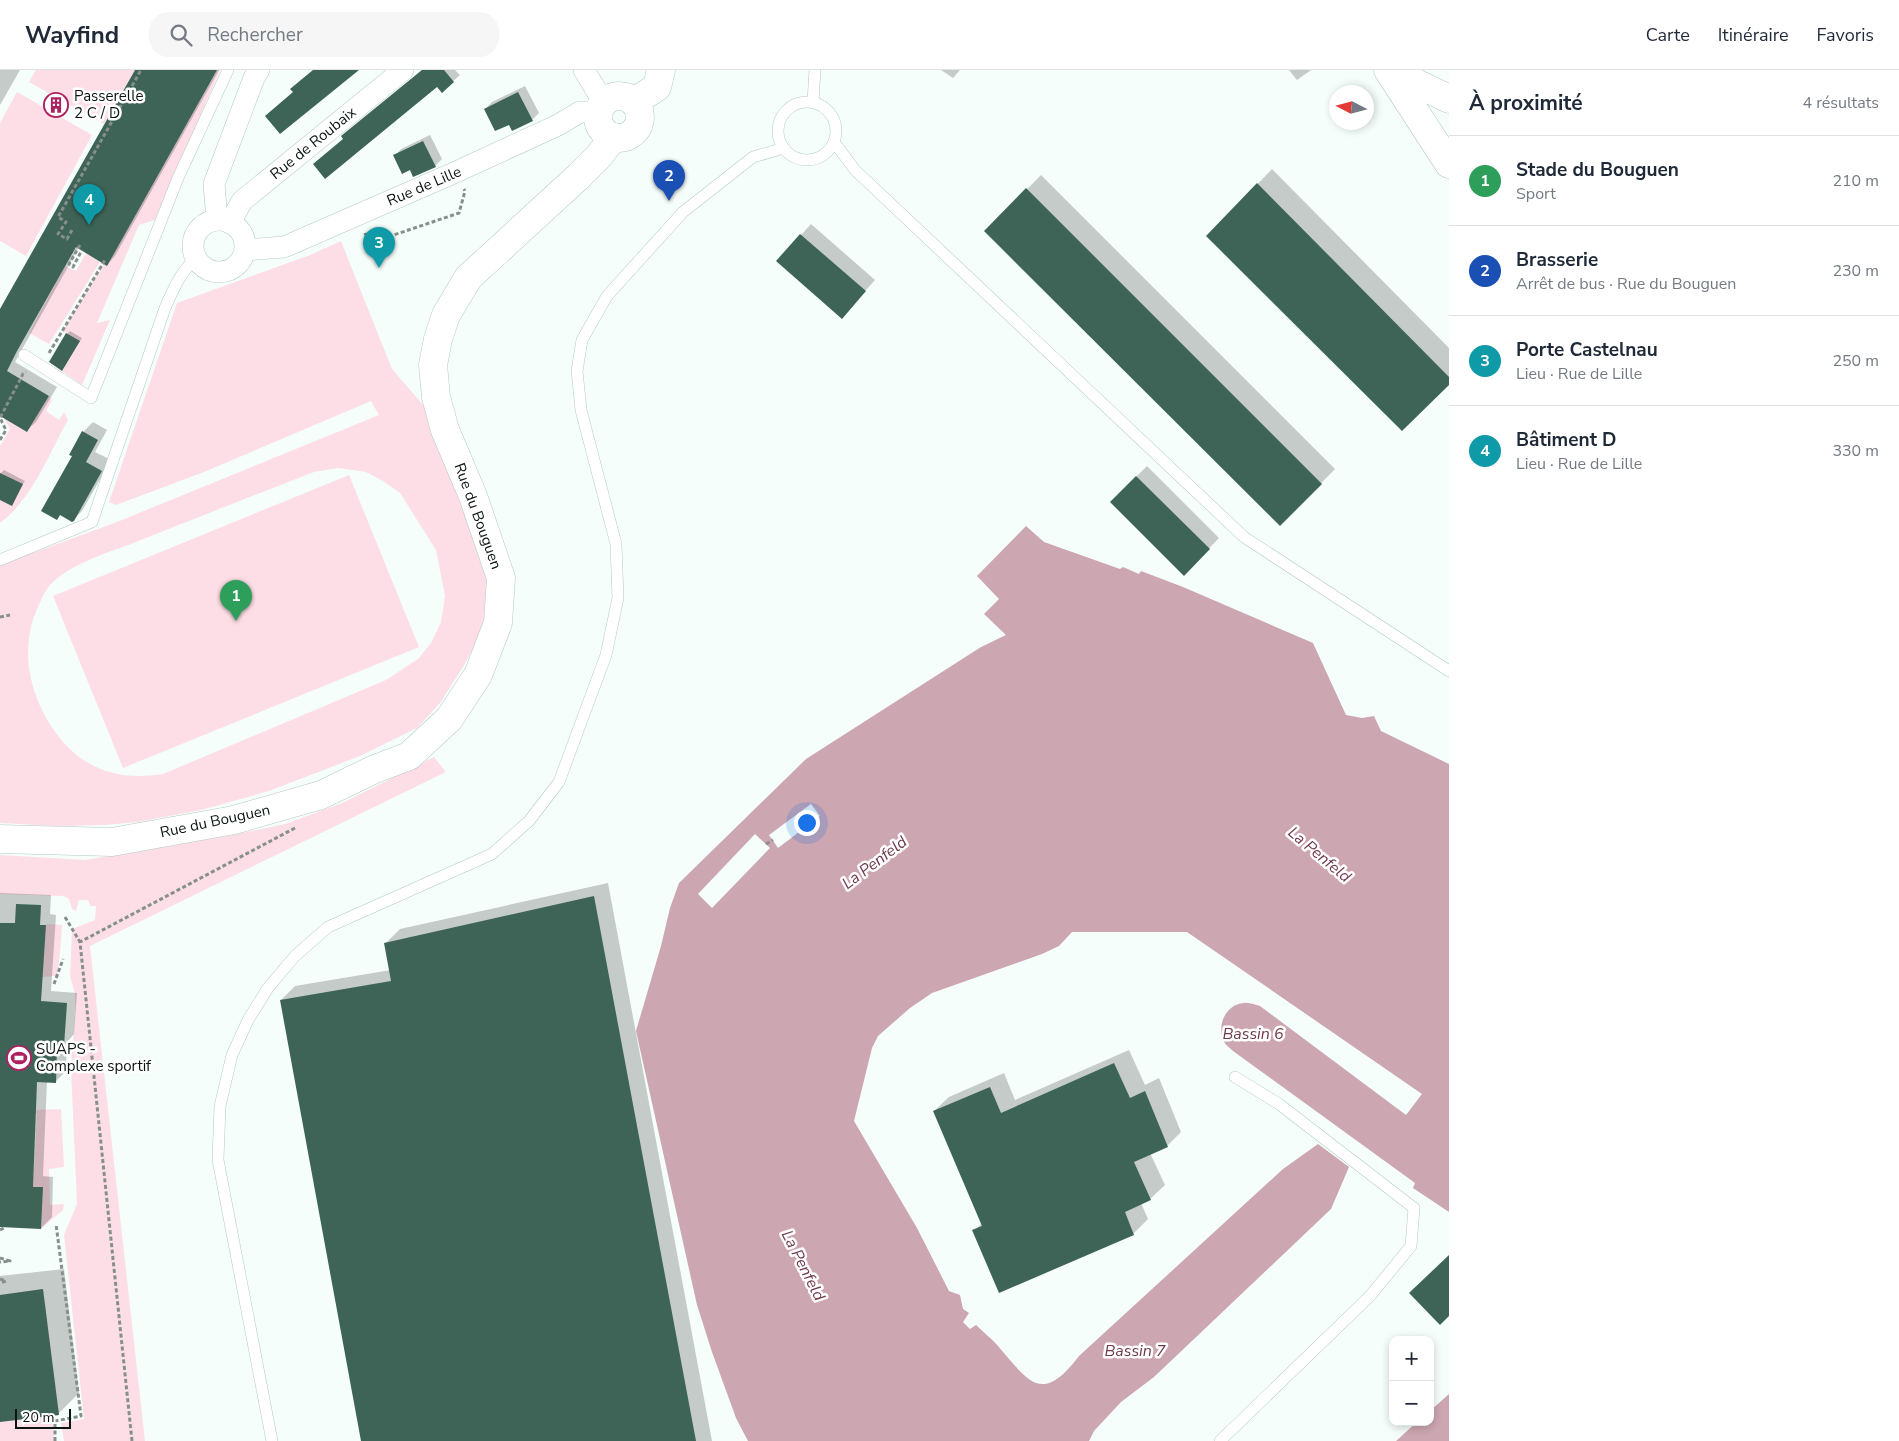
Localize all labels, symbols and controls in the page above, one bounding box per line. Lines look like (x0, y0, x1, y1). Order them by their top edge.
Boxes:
search box (149, 12, 499, 57)
text: Wayfind (25, 19, 119, 51)
icon: search (167, 21, 195, 49)
text: Rechercher (207, 22, 303, 48)
text: Carte (1646, 23, 1690, 47)
text: Itinéraire (1718, 23, 1789, 47)
text: Favoris (1817, 23, 1874, 47)
north arrow (1329, 85, 1374, 130)
place label: Passerelle 2 C / D (74, 86, 144, 123)
text: À proximité (1469, 89, 1583, 117)
building icon: Passerelle 2 C / D (43, 92, 69, 118)
text: 4 résultats (1803, 92, 1879, 114)
street label: Rue de Roubaix (266, 102, 360, 184)
text: Stade du Bouguen (1516, 157, 1679, 183)
pin: 2 (653, 160, 685, 201)
street label: Rue de Lille (384, 161, 464, 211)
text: 1 (1480, 170, 1490, 192)
text: 210 m (1832, 170, 1879, 192)
text: Sport (1516, 183, 1556, 205)
pin: 4 (73, 184, 105, 225)
pin: 3 (363, 227, 395, 268)
text: Brasserie (1516, 247, 1598, 273)
text: 2 (1480, 260, 1490, 282)
text: 230 m (1832, 260, 1879, 282)
text: Arrêt de bus · Rue du Bouguen (1516, 273, 1736, 295)
text: Porte Castelnau (1516, 337, 1658, 363)
text: 3 (1480, 350, 1490, 372)
text: 250 m (1832, 350, 1879, 372)
text: Lieu · Rue de Lille (1516, 363, 1642, 385)
text: Bâtiment D (1516, 427, 1617, 453)
text: 4 (1480, 440, 1490, 462)
text: 330 m (1832, 440, 1879, 462)
text: Lieu · Rue de Lille (1516, 453, 1642, 475)
street label: Rue du Bouguen (449, 460, 507, 572)
pin: 1 (220, 580, 252, 621)
street label: Rue du Bouguen (158, 800, 272, 842)
your location (794, 810, 820, 836)
water label: La Penfeld (1283, 822, 1356, 888)
water label: La Penfeld (838, 831, 912, 895)
water label: Bassin 6 (1222, 1023, 1284, 1045)
place label: SUAPS - Complexe sportif (36, 1039, 152, 1076)
sports icon: SUAPS - Complexe sportif (6, 1045, 32, 1071)
water label: La Penfeld (776, 1226, 831, 1305)
map controls (1389, 1336, 1434, 1426)
button: + (1389, 1336, 1434, 1381)
water label: Bassin 7 (1104, 1340, 1166, 1362)
button: − (1389, 1381, 1434, 1426)
scale bar (15, 1406, 71, 1429)
text: 20 m (22, 1408, 54, 1427)

